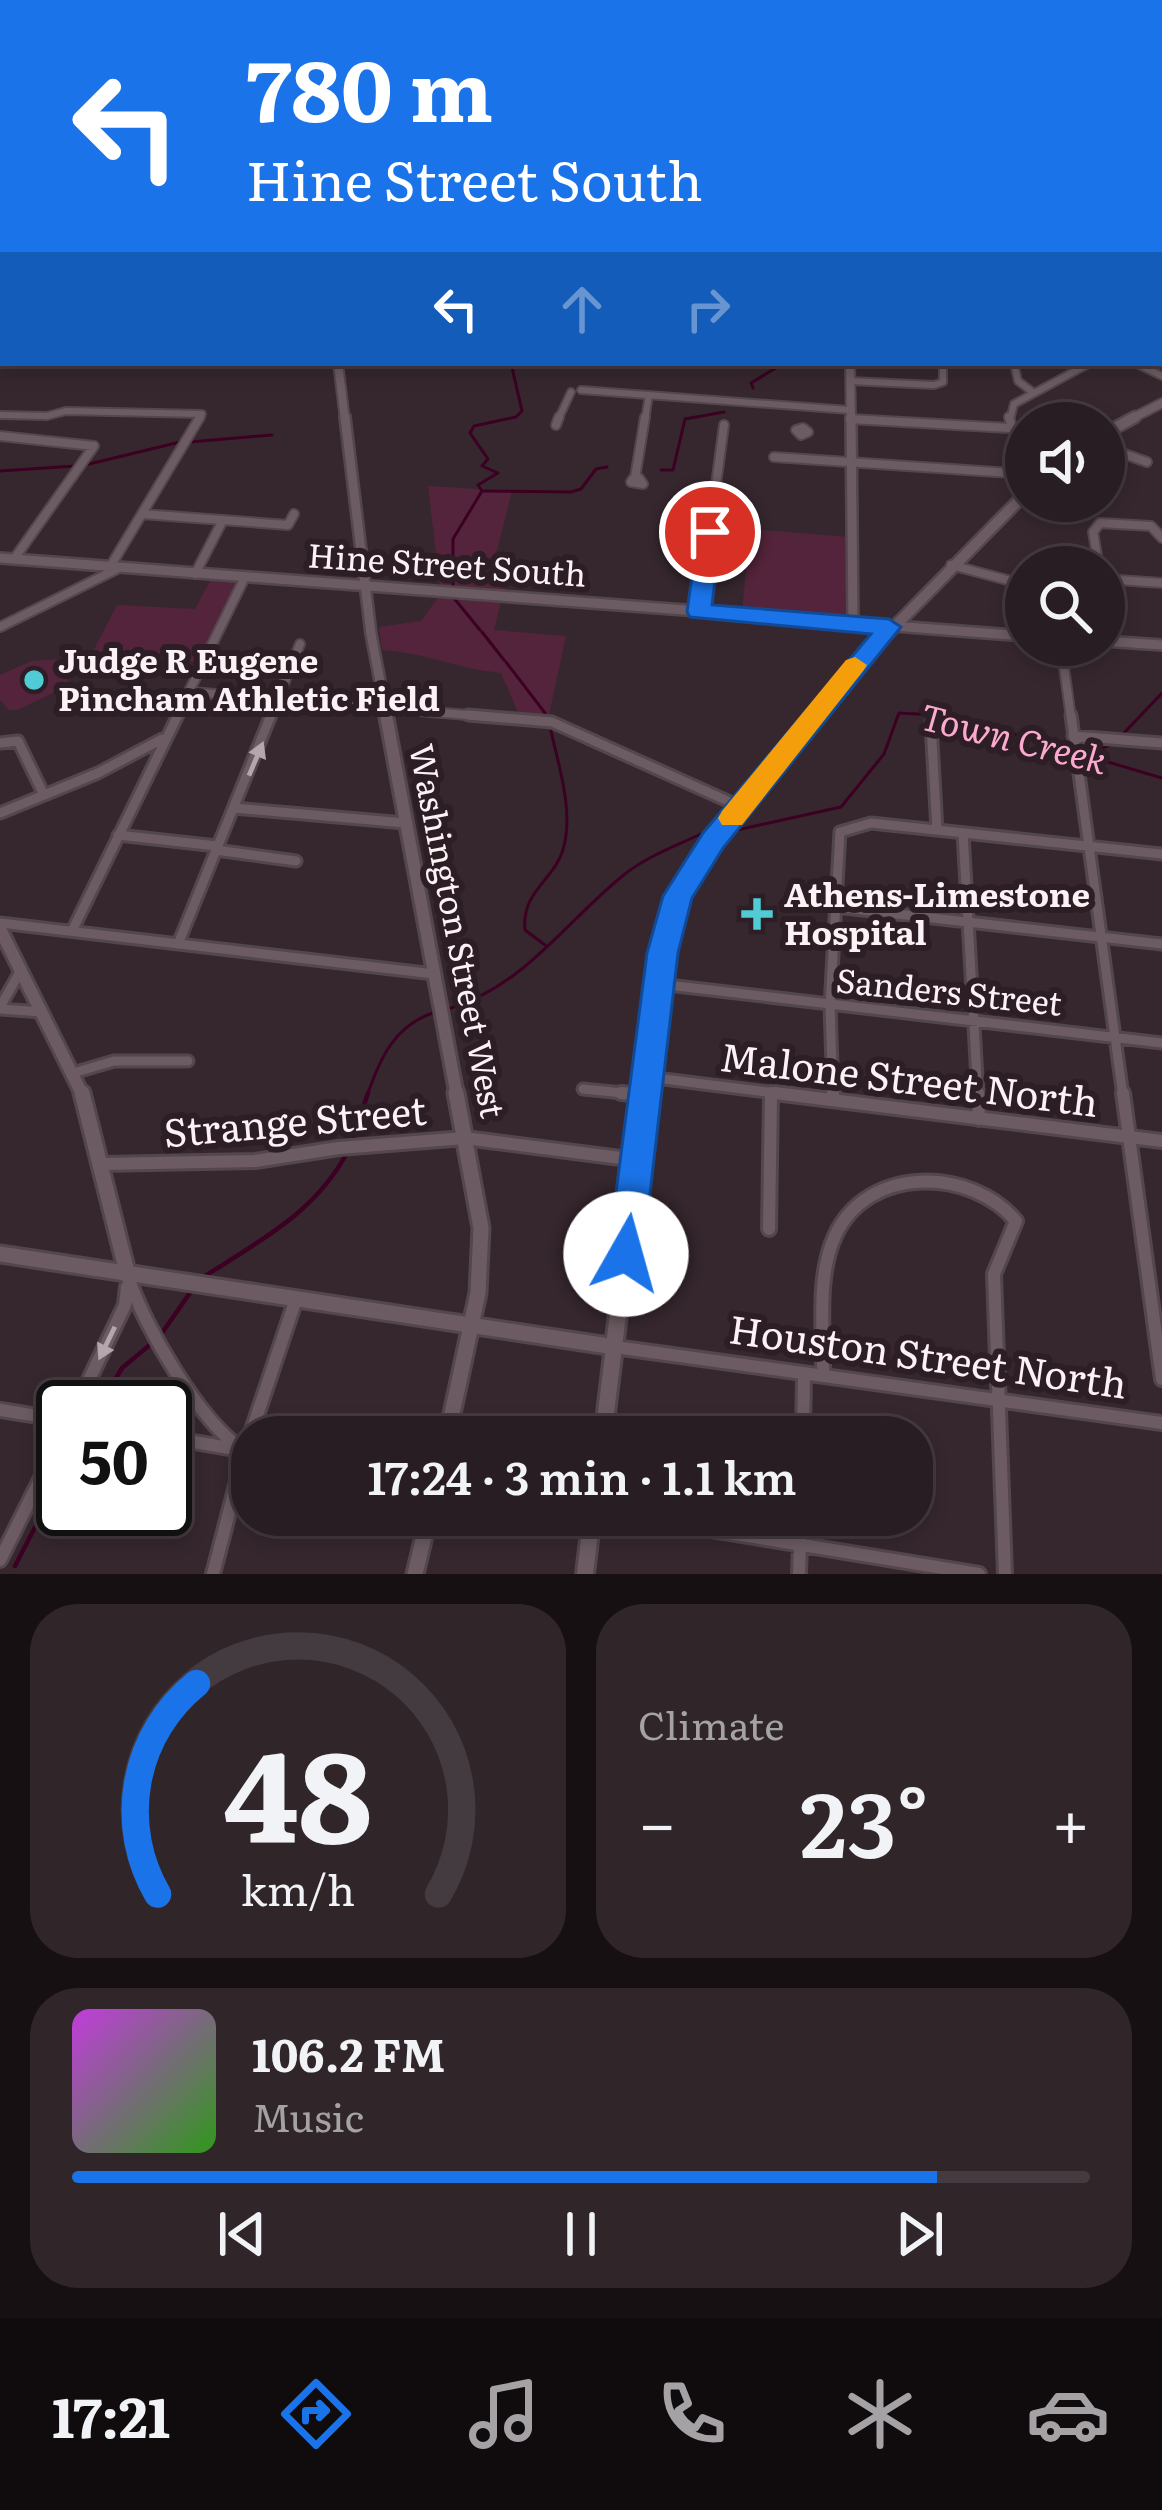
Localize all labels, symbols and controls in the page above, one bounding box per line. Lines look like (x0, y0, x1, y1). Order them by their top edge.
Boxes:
text: 780 m (246, 23, 493, 148)
icon: left (48, 48, 204, 204)
text: Hine Street South (246, 137, 703, 218)
icon: left (423, 276, 489, 342)
icon: ahead (549, 276, 615, 342)
icon: right (675, 276, 741, 342)
map controls (1005, 402, 1125, 666)
button: sound (1005, 402, 1125, 522)
pin (659, 481, 761, 583)
icon: arrive (677, 499, 743, 565)
street label: Hine Street South (306, 528, 588, 597)
button: search (1005, 546, 1125, 666)
place label: Judge R Eugene Pincham Athletic Field (58, 634, 440, 721)
marker: Judge R Eugene Pincham Athletic Field (21, 667, 47, 693)
water label: Town Creek (916, 688, 1113, 785)
street label: Washington Street West (399, 739, 520, 1122)
one-way arrow (246, 741, 266, 776)
place label: Athens-Limestone Hospital (784, 868, 1090, 955)
marker: Athens-Limestone Hospital (741, 898, 773, 930)
street label: Sanders Street (834, 953, 1065, 1026)
street label: Malone Street North (717, 1025, 1102, 1129)
street label: Strange Street (161, 1079, 429, 1159)
position arrow (563, 1191, 689, 1317)
street label: Houston Street North (726, 1297, 1131, 1411)
one-way arrow (97, 1326, 117, 1361)
speed limit sign: 50 (36, 1380, 192, 1536)
text: 17:24 · 3 min · 1.1 km (367, 1442, 797, 1509)
text: Climate (638, 1694, 784, 1752)
text: 48 (224, 1696, 372, 1881)
text: 23° (800, 1752, 928, 1886)
text: − (638, 1770, 676, 1868)
text: + (1052, 1770, 1090, 1868)
text: km/h (241, 1856, 355, 1919)
text: 106.2 FM (252, 2019, 445, 2086)
text: Music (252, 2086, 364, 2144)
icon: previous (209, 2201, 275, 2267)
icon: pause (548, 2201, 614, 2267)
icon: next (887, 2201, 953, 2267)
icon: directions (274, 2372, 358, 2456)
icon: music (462, 2372, 546, 2456)
icon: phone (650, 2372, 734, 2456)
icon: climate (838, 2372, 922, 2456)
icon: car (1026, 2372, 1110, 2456)
text: 17:21 (52, 2374, 170, 2455)

